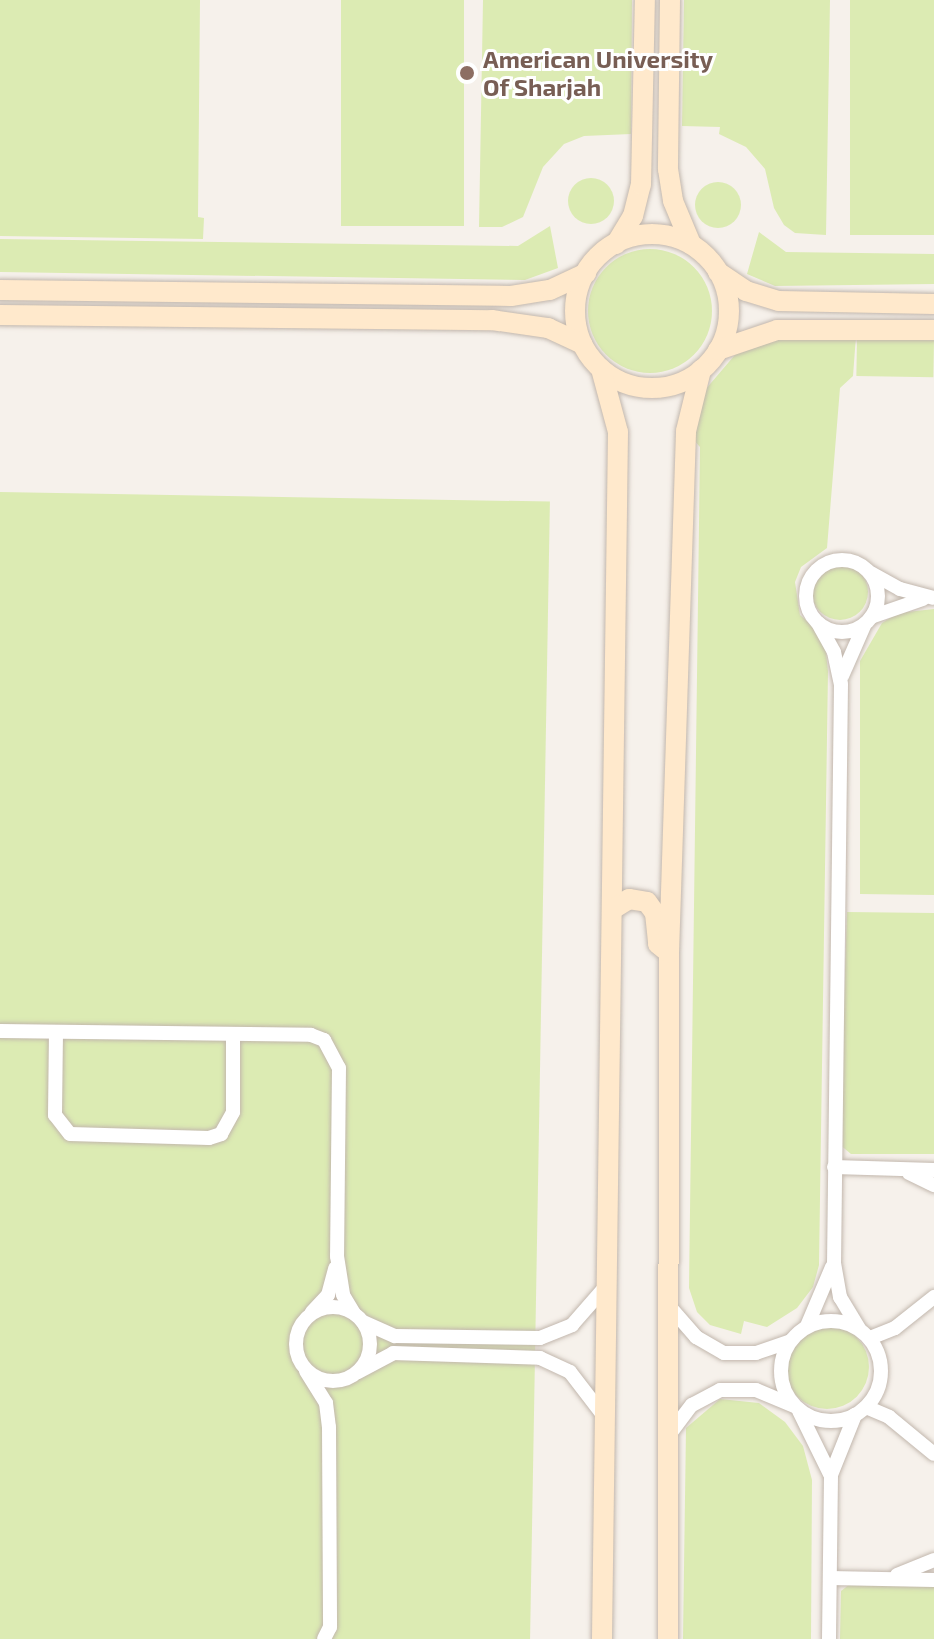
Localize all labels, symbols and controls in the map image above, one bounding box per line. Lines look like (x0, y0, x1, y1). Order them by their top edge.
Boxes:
place label: American University Of Sharjah (483, 45, 713, 101)
marker: American University Of Sharjah (458, 64, 476, 82)

